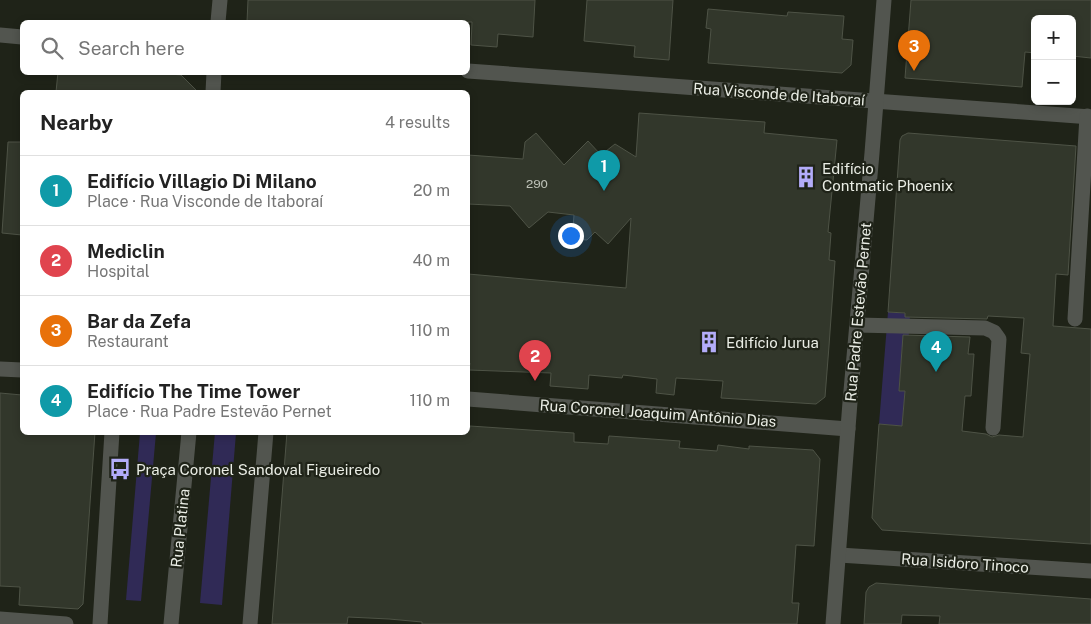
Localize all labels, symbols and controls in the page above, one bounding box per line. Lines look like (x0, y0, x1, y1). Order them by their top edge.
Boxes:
map controls (1031, 15, 1076, 105)
button: + (1031, 15, 1076, 60)
search box (20, 20, 470, 75)
pin: 3 (898, 30, 930, 71)
icon: search (38, 34, 66, 62)
text: Search here (78, 37, 185, 59)
button: − (1031, 60, 1076, 105)
street label: Rua Visconde de Itaboraí (693, 80, 866, 109)
text: Nearby (40, 110, 113, 135)
text: 4 results (385, 113, 450, 132)
pin: 1 (588, 150, 620, 191)
place label: Edifício Contmatic Phoenix (822, 160, 953, 194)
building icon: Edifício Contmatic Phoenix (793, 164, 819, 190)
text: Edifício Villagio Di Milano (87, 170, 317, 192)
house number: 290 (526, 177, 548, 191)
text: 1 (53, 181, 59, 200)
text: 20 m (413, 181, 450, 200)
text: Place · Rua Visconde de Itaboraí (87, 192, 323, 211)
street label: Rua Padre Estevão Pernet (842, 221, 874, 402)
your location (558, 223, 584, 249)
text: Mediclin (87, 240, 165, 262)
text: 2 (51, 251, 61, 270)
text: 40 m (412, 251, 450, 270)
text: Hospital (87, 262, 150, 281)
text: Bar da Zefa (87, 310, 191, 332)
text: 3 (51, 321, 61, 340)
text: 110 m (409, 321, 450, 340)
building icon: Edifício Jurua (696, 329, 722, 355)
pin: 4 (920, 331, 952, 372)
text: Restaurant (87, 332, 169, 351)
place label: Edifício Jurua (726, 334, 819, 351)
pin: 2 (519, 340, 551, 381)
text: Edifício The Time Tower (87, 380, 300, 402)
text: 4 (51, 391, 61, 410)
text: 110 m (409, 391, 450, 410)
street label: Rua Coronel Joaquim Antônio Dias (539, 396, 777, 430)
text: Place · Rua Padre Estevão Pernet (87, 402, 332, 421)
bus stop icon: Praça Coronel Sandoval Figueiredo (107, 456, 133, 482)
place label: Praça Coronel Sandoval Figueiredo (136, 461, 380, 478)
street label: Rua Platina (167, 488, 193, 568)
street label: Rua Isidoro Tinoco (901, 550, 1029, 576)

